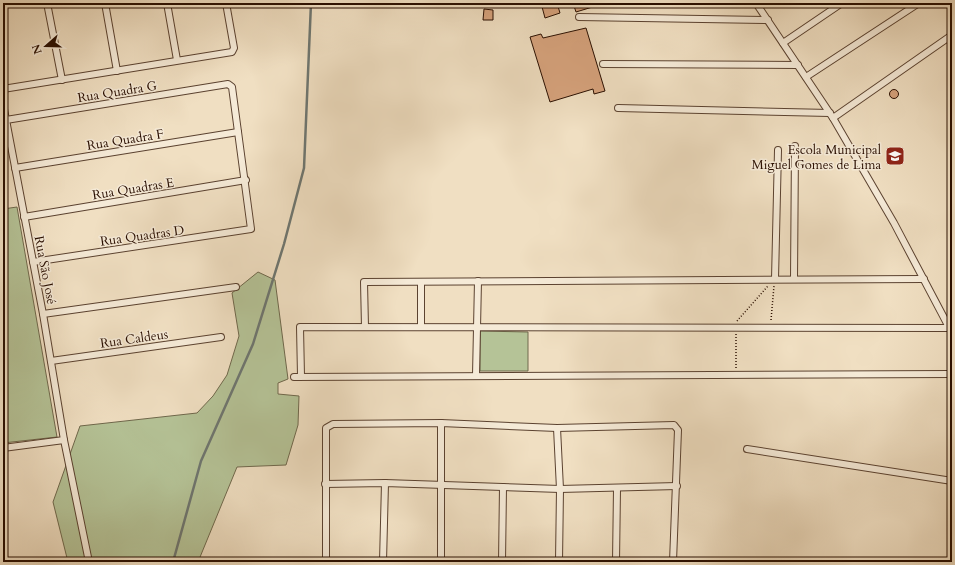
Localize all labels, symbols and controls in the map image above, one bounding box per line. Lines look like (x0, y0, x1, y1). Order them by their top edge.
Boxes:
north arrow (26, 26, 66, 66)
text: N (28, 42, 46, 56)
street label: Rua Quadra G (76, 77, 158, 107)
street label: Rua Quadra F (86, 125, 165, 155)
place label: Escola Municipal Miguel Gomes de Lima (751, 141, 882, 174)
school or university icon: Escola Municipal Miguel Gomes de Lima (884, 145, 906, 167)
street label: Rua Quadras E (91, 174, 175, 204)
street label: Rua Quadras D (99, 221, 185, 251)
street label: Rua São José (30, 234, 61, 306)
street label: Rua Caldeus (99, 325, 169, 353)

